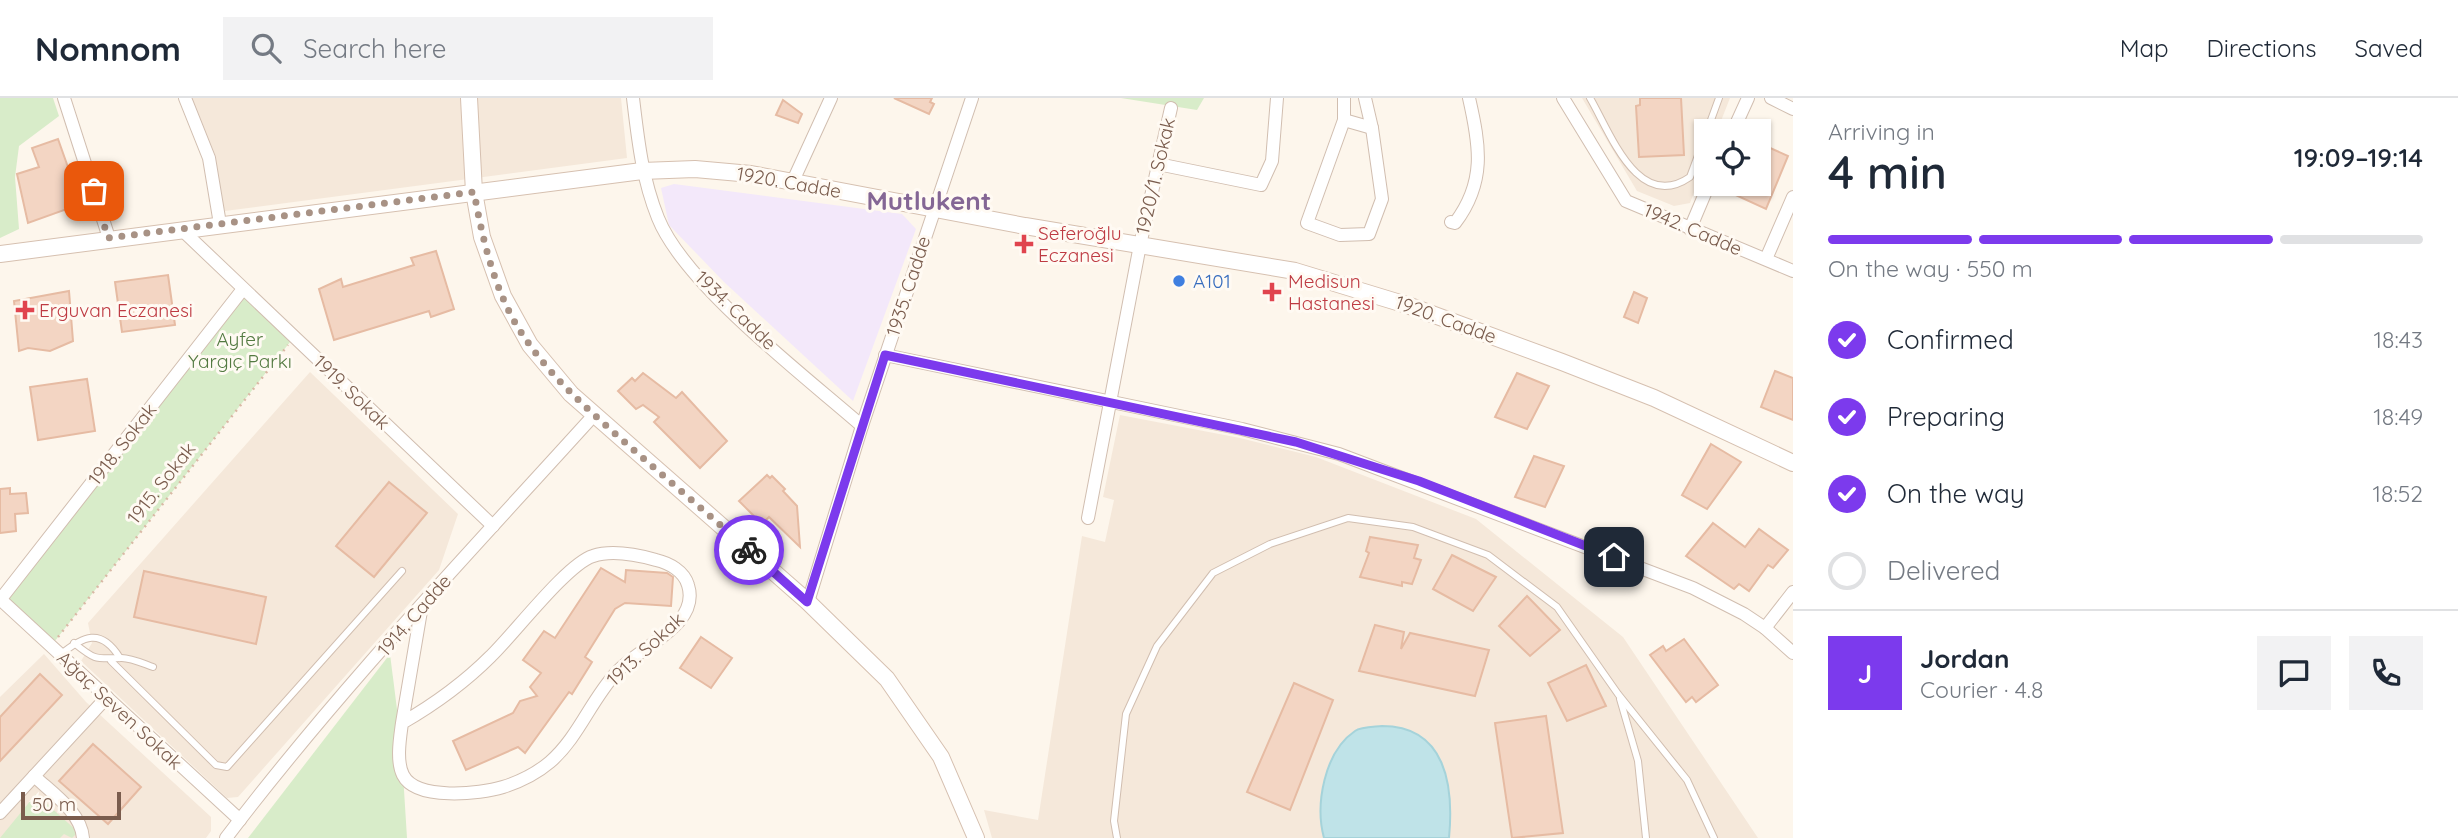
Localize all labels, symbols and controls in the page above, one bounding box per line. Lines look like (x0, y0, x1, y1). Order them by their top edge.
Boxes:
search box (223, 17, 713, 80)
text: Nomnom (35, 28, 181, 69)
icon: search (247, 29, 285, 67)
text: Search here (303, 32, 447, 65)
text: Map (2120, 33, 2169, 63)
text: Directions (2207, 33, 2317, 63)
text: Saved (2355, 33, 2423, 63)
street label: 1920/1. Sokak (1130, 115, 1180, 237)
text: Arriving in (1828, 117, 1935, 146)
map controls (1694, 119, 1771, 196)
button: locate (1694, 119, 1771, 196)
text: 19:09–19:14 (2294, 141, 2423, 174)
text: 4 min (1828, 143, 1947, 201)
pin (64, 161, 124, 221)
street label: 1920. Cadde (735, 161, 843, 203)
icon: bag (75, 172, 113, 210)
district label: Mutlukent (866, 184, 992, 217)
street label: 1942. Cadde (1640, 198, 1746, 260)
place label: Seferoğlu Eczanesi (1038, 221, 1122, 267)
street label: 1935. Cadde (881, 233, 935, 339)
marker: Seferoğlu Eczanesi (1016, 236, 1032, 252)
text: On the way · 550 m (1828, 254, 2033, 283)
street label: 1934. Cadde (690, 265, 782, 355)
place label: A101 (1193, 269, 1231, 293)
place label: Medisun Hastanesi (1288, 269, 1375, 315)
marker: A101 (1171, 273, 1187, 289)
marker: Medisun Hastanesi (1262, 282, 1282, 302)
street label: 1920. Cadde (1392, 290, 1500, 348)
place label: Erguvan Eczanesi (39, 298, 193, 322)
marker: Erguvan Eczanesi (17, 302, 33, 318)
icon: check (1828, 321, 1866, 359)
text: Confirmed (1887, 323, 2014, 356)
text: 18:43 (2374, 325, 2423, 354)
park label: Ayfer Yargıç Parkı (188, 327, 292, 373)
street label: 1919. Sokak (309, 350, 395, 434)
street label: 1918. Sokak (82, 398, 162, 490)
icon: check (1828, 398, 1866, 436)
text: Preparing (1887, 400, 2005, 433)
text: 18:49 (2373, 402, 2423, 431)
street label: 1915. Sokak (122, 437, 200, 529)
icon: check (1828, 475, 1866, 513)
text: On the way (1887, 477, 2025, 510)
text: 18:52 (2372, 479, 2423, 508)
courier (714, 515, 784, 585)
pin (1584, 527, 1644, 587)
icon: bike (730, 531, 768, 569)
icon: home (1595, 538, 1633, 576)
text: Delivered (1887, 554, 2000, 587)
street label: 1914. Cadde (372, 569, 456, 661)
street label: 1913. Sokak (601, 607, 689, 691)
button: chat (2257, 636, 2331, 710)
button: phone (2349, 636, 2423, 710)
text: Jordan (1920, 642, 2009, 675)
street label: Ağaç Seven Sokak (52, 646, 188, 774)
text: J (1858, 657, 1872, 690)
text: Courier · 4.8 (1920, 675, 2043, 704)
scale bar (21, 789, 121, 821)
text: 50 m (32, 792, 76, 816)

